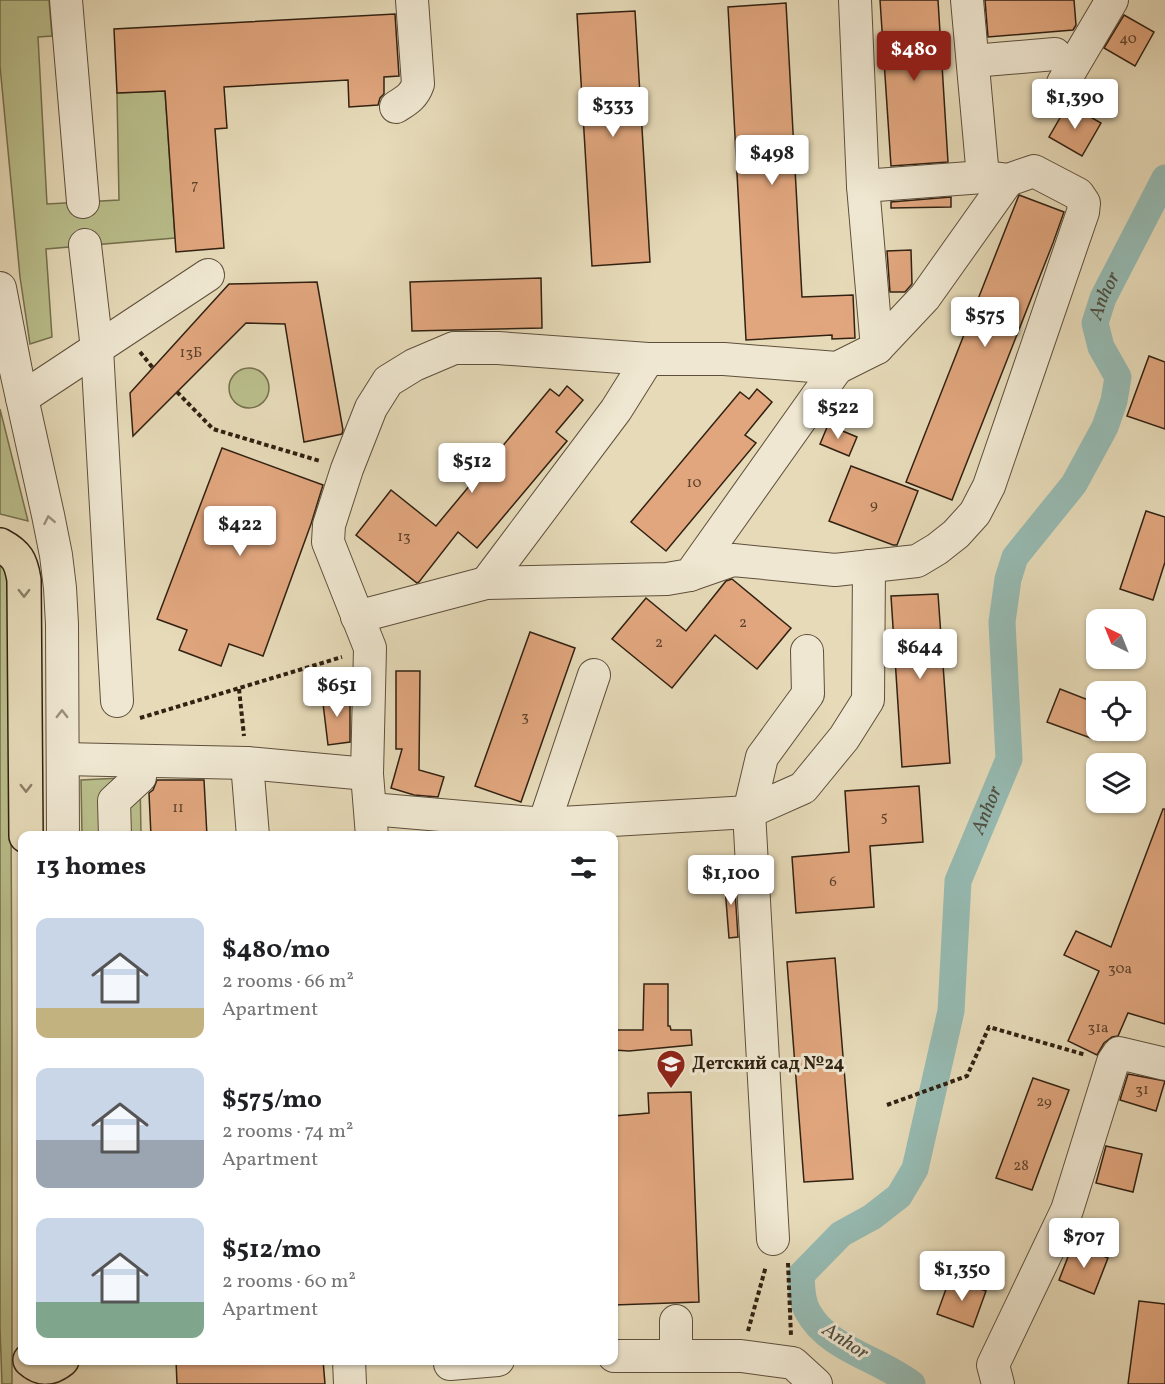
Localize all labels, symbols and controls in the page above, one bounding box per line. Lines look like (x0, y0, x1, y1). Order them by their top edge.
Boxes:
house number: 40 (1119, 29, 1137, 50)
pin: $480 (878, 31, 950, 82)
text: $480 (891, 36, 937, 64)
pin: $1,390 (1026, 79, 1124, 130)
text: $1,390 (1046, 84, 1104, 112)
pin: $333 (577, 87, 649, 138)
text: $333 (592, 92, 634, 120)
pin: $498 (736, 135, 808, 186)
text: $498 (750, 140, 794, 168)
house number: 7 (191, 175, 199, 196)
water label: Anhor (1082, 267, 1128, 325)
pin: $575 (949, 297, 1021, 348)
text: $575 (965, 302, 1005, 330)
house number: 13Б (180, 343, 202, 364)
pin: $522 (802, 389, 874, 440)
text: $522 (817, 394, 859, 422)
pin: $512 (436, 443, 508, 494)
text: $512 (452, 448, 492, 476)
house number: 10 (687, 473, 701, 494)
house number: 9 (870, 495, 878, 516)
pin: $422 (204, 506, 276, 557)
text: $422 (218, 511, 262, 539)
one-way arrow (43, 515, 56, 525)
house number: 13 (397, 527, 411, 548)
one-way arrow (18, 589, 30, 598)
north arrow (1086, 609, 1146, 669)
map controls (1086, 609, 1146, 813)
house number: 2 (739, 613, 747, 634)
pin: $644 (884, 629, 956, 680)
house number: 2 (655, 633, 663, 654)
text: $644 (897, 634, 943, 662)
pin: $651 (301, 667, 373, 718)
text: $651 (317, 672, 357, 700)
button: locate (1086, 681, 1146, 741)
house number: 3 (521, 707, 529, 728)
one-way arrow (56, 710, 68, 719)
button: layers (1086, 753, 1146, 813)
water label: Anhor (964, 782, 1010, 840)
one-way arrow (20, 784, 32, 793)
house number: 11 (172, 798, 184, 819)
house number: 5 (880, 807, 888, 828)
text: 13 homes (36, 849, 146, 885)
icon: filters (567, 851, 600, 884)
pin: $1,100 (682, 855, 780, 906)
text: $1,100 (702, 860, 760, 888)
house number: 6 (829, 872, 837, 893)
text: $480/mo (222, 932, 330, 968)
icon: home (84, 942, 156, 1014)
house number: 30a (1108, 959, 1132, 980)
text: 2 rooms · 66 m² (222, 968, 354, 996)
text: Apartment (222, 996, 318, 1024)
house number: 31a (1088, 1018, 1109, 1039)
school or university icon: Детский сад №24 (655, 1048, 687, 1090)
place label: Детский сад №24 (692, 1052, 845, 1077)
house number: 31 (1135, 1080, 1149, 1101)
text: $575/mo (222, 1082, 322, 1118)
icon: home (84, 1092, 156, 1164)
house number: 29 (1036, 1092, 1052, 1113)
text: 2 rooms · 74 m² (222, 1118, 353, 1146)
text: Apartment (222, 1146, 318, 1174)
house number: 28 (1013, 1156, 1029, 1177)
pin: $707 (1048, 1218, 1120, 1269)
text: $707 (1063, 1223, 1105, 1251)
text: $512/mo (222, 1232, 321, 1268)
icon: home (84, 1242, 156, 1314)
pin: $1,350 (913, 1251, 1011, 1302)
text: $1,350 (934, 1256, 990, 1284)
text: 2 rooms · 60 m² (222, 1268, 356, 1296)
text: Apartment (222, 1296, 318, 1324)
water label: Anhor (816, 1316, 874, 1368)

